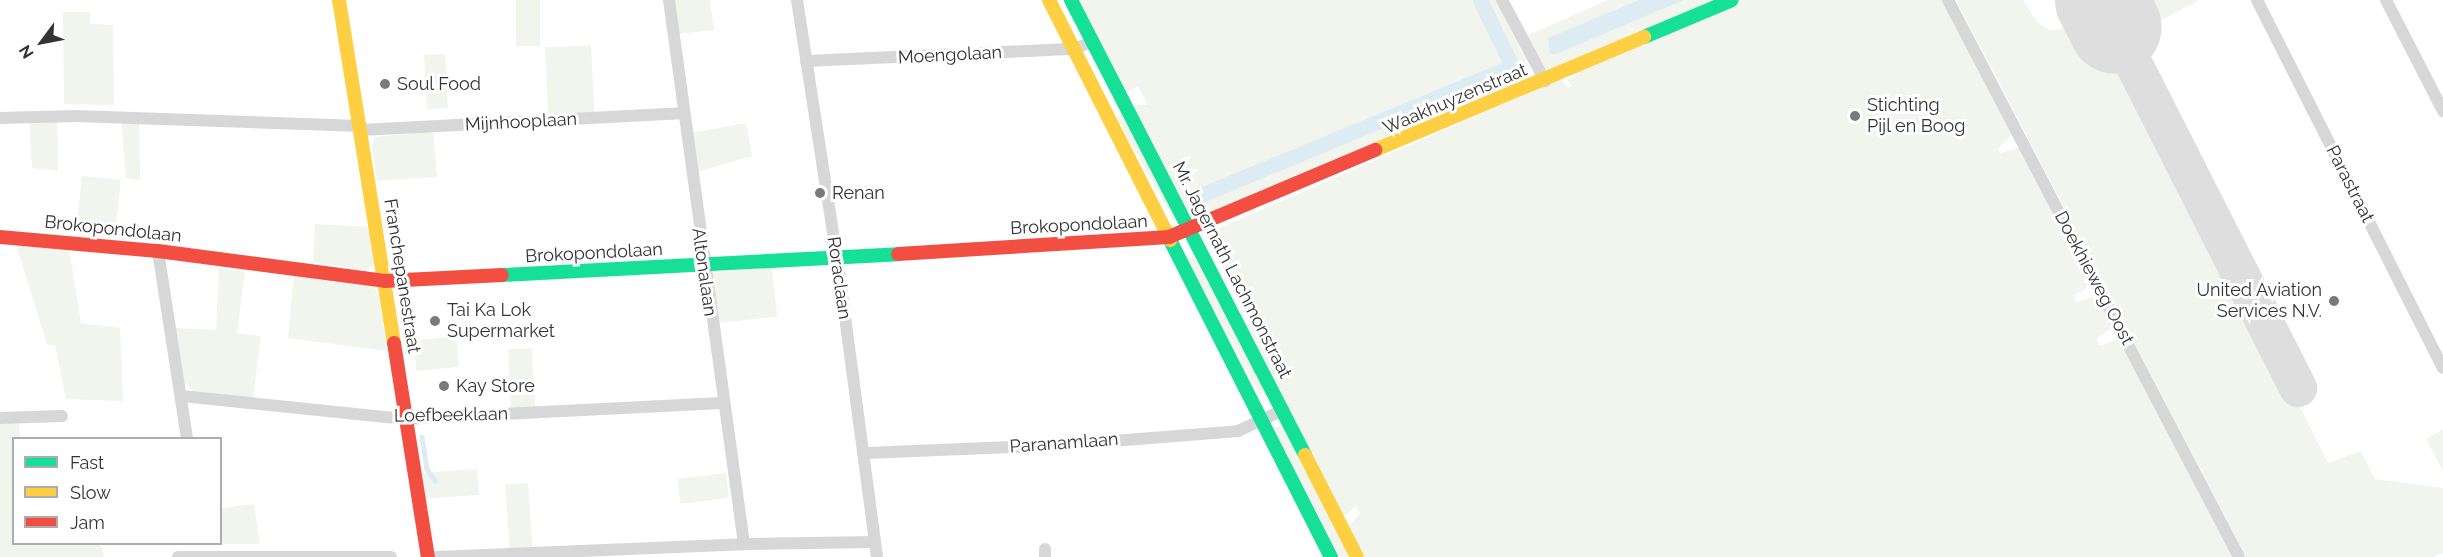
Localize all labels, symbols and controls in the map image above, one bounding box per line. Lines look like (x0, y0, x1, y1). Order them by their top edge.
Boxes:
north arrow (12, 12, 72, 72)
street label: Moengolaan (897, 41, 1003, 69)
text: N (15, 42, 38, 62)
street label: Waakhuyzenstraat (1380, 59, 1530, 139)
place label: Soul Food (397, 73, 481, 95)
marker: Soul Food (378, 77, 392, 91)
place label: Stichting Pijl en Boog (1867, 95, 1966, 138)
street label: Mijnhooplaan (464, 108, 578, 136)
marker: Stichting Pijl en Boog (1848, 109, 1862, 123)
street label: Parastraat (2321, 142, 2379, 226)
street label: Mr. Jagernath Lachmonstraat (1168, 158, 1296, 382)
place label: Renan (832, 182, 885, 204)
marker: Renan (813, 186, 827, 200)
street label: Franchepanestraat (379, 197, 425, 355)
street label: Doekhieweg Oost (2050, 208, 2138, 348)
street label: Brokopondolaan (43, 211, 183, 247)
street label: Brokopondolaan (1010, 211, 1148, 239)
street label: Altonalaan (687, 226, 721, 318)
street label: Roraclaan (823, 235, 855, 321)
street label: Brokopondolaan (525, 239, 663, 267)
place label: United Aviation Services N.V. (2196, 280, 2322, 322)
marker: United Aviation Services N.V. (2327, 294, 2341, 308)
place label: Tai Ka Lok Supermarket (447, 300, 555, 342)
marker: Tai Ka Lok Supermarket (428, 314, 442, 328)
place label: Kay Store (456, 375, 535, 397)
marker: Kay Store (437, 379, 451, 393)
street label: Loefbeeklaan (394, 403, 508, 427)
street label: Paranamlaan (1009, 428, 1119, 458)
legend (12, 437, 222, 545)
text: Fast (70, 452, 104, 473)
text: Slow (70, 482, 111, 503)
text: Jam (70, 512, 105, 533)

